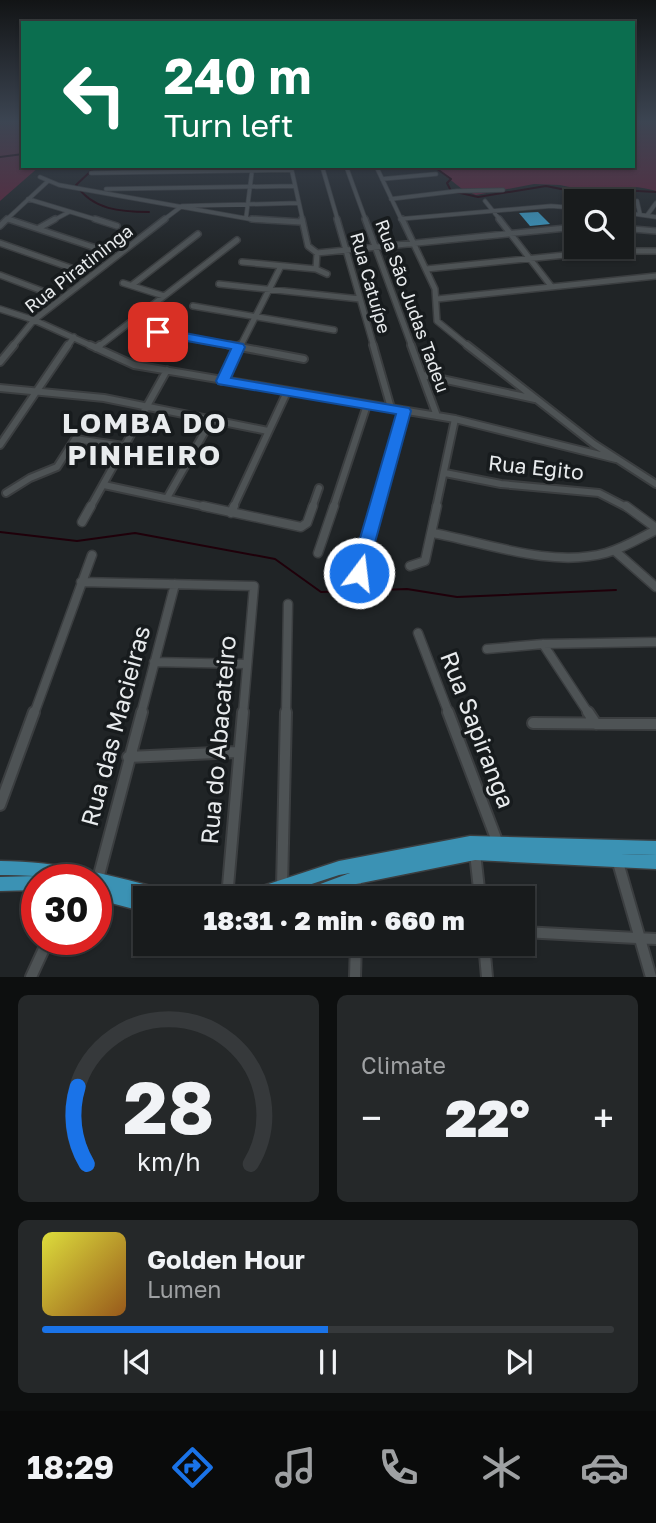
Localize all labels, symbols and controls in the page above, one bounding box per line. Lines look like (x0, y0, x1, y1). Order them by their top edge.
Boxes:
text: 240 m (164, 46, 312, 105)
icon: left (49, 49, 140, 140)
text: Turn left (164, 106, 293, 144)
map controls (564, 189, 634, 259)
button: search (564, 189, 634, 259)
street label: Rua São Judas Tadeu (371, 216, 455, 395)
street label: Rua Piratininga (20, 219, 137, 317)
street label: Rua Catuípe (346, 230, 396, 336)
pin (128, 302, 188, 362)
icon: arrive (139, 313, 177, 351)
district label: LOMBA DO PINHEIRO (62, 406, 228, 471)
street label: Rua Egito (487, 449, 585, 485)
position arrow (322, 536, 396, 610)
street label: Rua das Macieiras (74, 622, 155, 829)
street label: Rua do Abacateiro (194, 634, 241, 845)
street label: Rua Sapiranga (435, 647, 522, 812)
speed limit sign: 30 (21, 864, 112, 955)
text: 18:31 · 2 min · 660 m (203, 905, 465, 936)
text: Climate (361, 1051, 446, 1079)
text: 28 (123, 1064, 214, 1151)
text: 22° (445, 1086, 530, 1148)
text: − (361, 1095, 382, 1140)
text: + (593, 1095, 614, 1140)
text: km/h (137, 1146, 200, 1177)
text: Golden Hour (147, 1244, 305, 1275)
text: Lumen (147, 1275, 221, 1303)
icon: previous (118, 1343, 156, 1381)
icon: pause (309, 1343, 347, 1381)
icon: next (500, 1343, 538, 1381)
icon: directions (168, 1443, 217, 1492)
icon: music (271, 1443, 320, 1492)
icon: phone (374, 1443, 423, 1492)
icon: climate (477, 1443, 526, 1492)
icon: car (580, 1443, 629, 1492)
text: 18:29 (27, 1448, 114, 1486)

